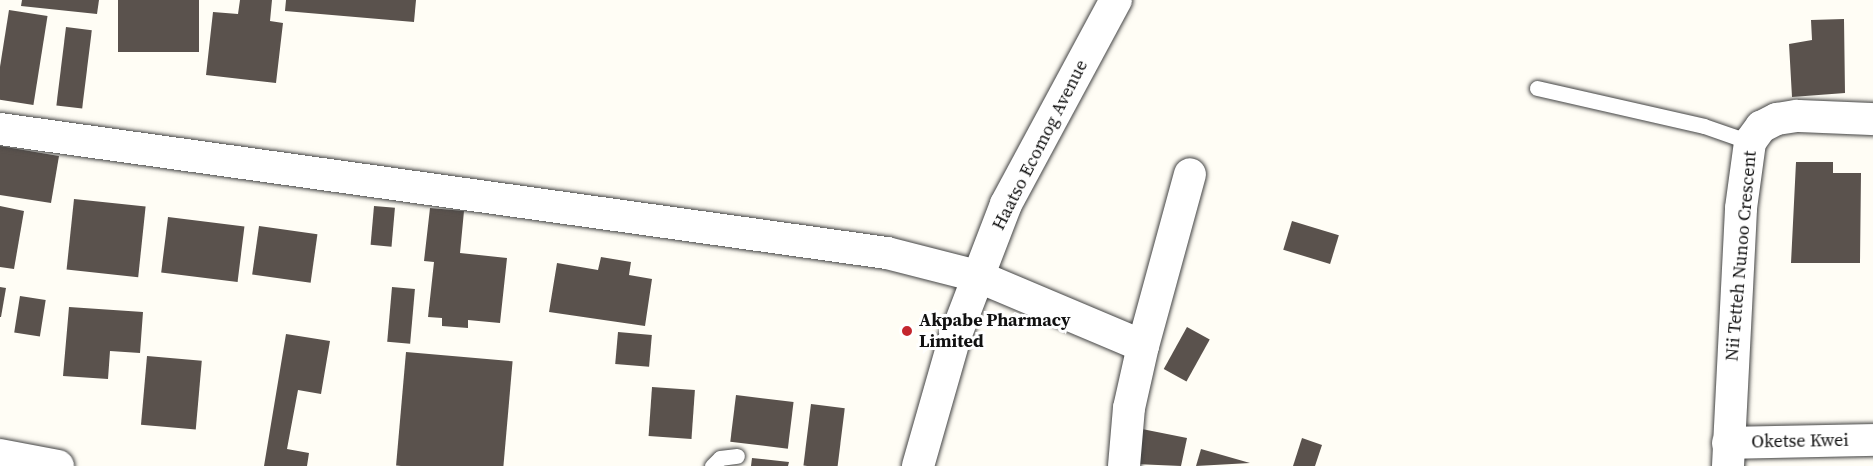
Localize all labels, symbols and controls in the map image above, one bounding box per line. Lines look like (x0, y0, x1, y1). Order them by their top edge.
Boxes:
street label: Haatso Ecomog Avenue (988, 56, 1092, 234)
street label: Nii Tetteh Nunoo Crescent (1721, 150, 1761, 362)
place label: Akpabe Pharmacy Limited (919, 310, 1070, 352)
marker: Akpabe Pharmacy Limited (900, 324, 914, 338)
street label: Oketse Kwei (1751, 429, 1849, 453)

